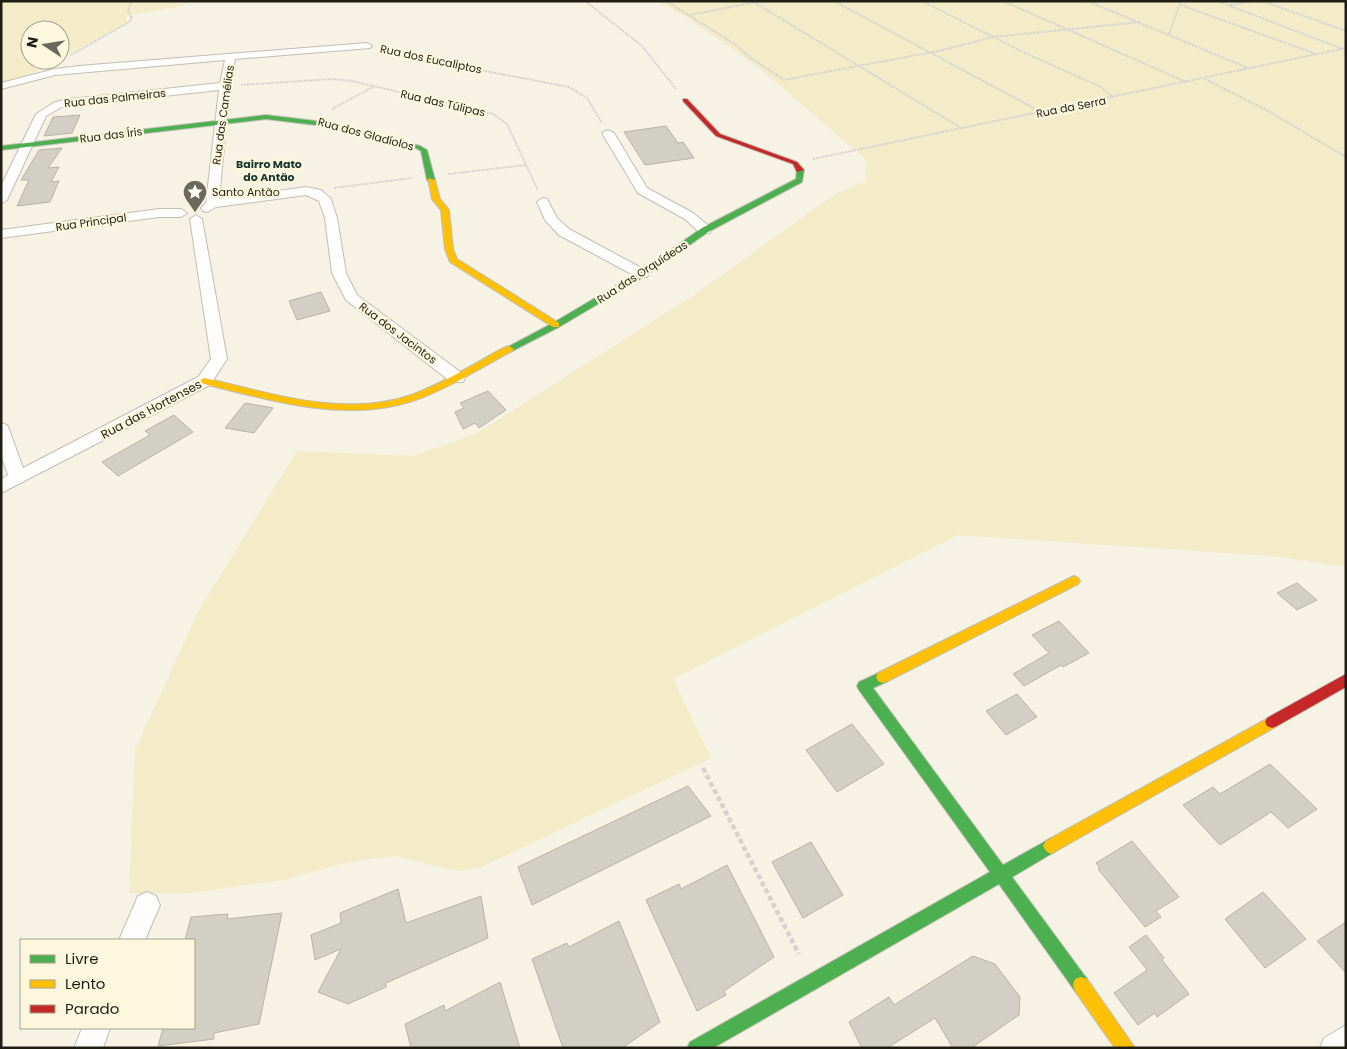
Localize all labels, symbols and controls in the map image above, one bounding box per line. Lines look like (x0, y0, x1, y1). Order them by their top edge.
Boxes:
north arrow (20, 20, 70, 70)
text: N (21, 35, 43, 50)
street label: Rua dos Eucaliptos (379, 40, 484, 78)
street label: Rua das Camélias (208, 64, 238, 166)
street label: Rua das Palmeiras (63, 85, 167, 111)
street label: Rua das Túlipas (399, 85, 487, 121)
street label: Rua da Serra (1035, 92, 1107, 122)
street label: Rua dos Gladíolos (316, 114, 416, 155)
street label: Rua das Íris (79, 123, 143, 147)
district label: Bairro Mato do Antão (236, 156, 302, 185)
place icon: Santo Antão (182, 179, 208, 213)
place label: Santo Antão (212, 184, 280, 200)
street label: Rua Principal (55, 209, 127, 235)
street label: Rua das Orquídeas (594, 237, 691, 307)
street label: Rua dos Jacintos (356, 298, 440, 368)
street label: Rua das Hortenses (98, 375, 204, 443)
legend (20, 939, 195, 1029)
text: Livre (65, 948, 98, 969)
text: Lento (65, 973, 105, 994)
text: Parado (65, 998, 119, 1019)

